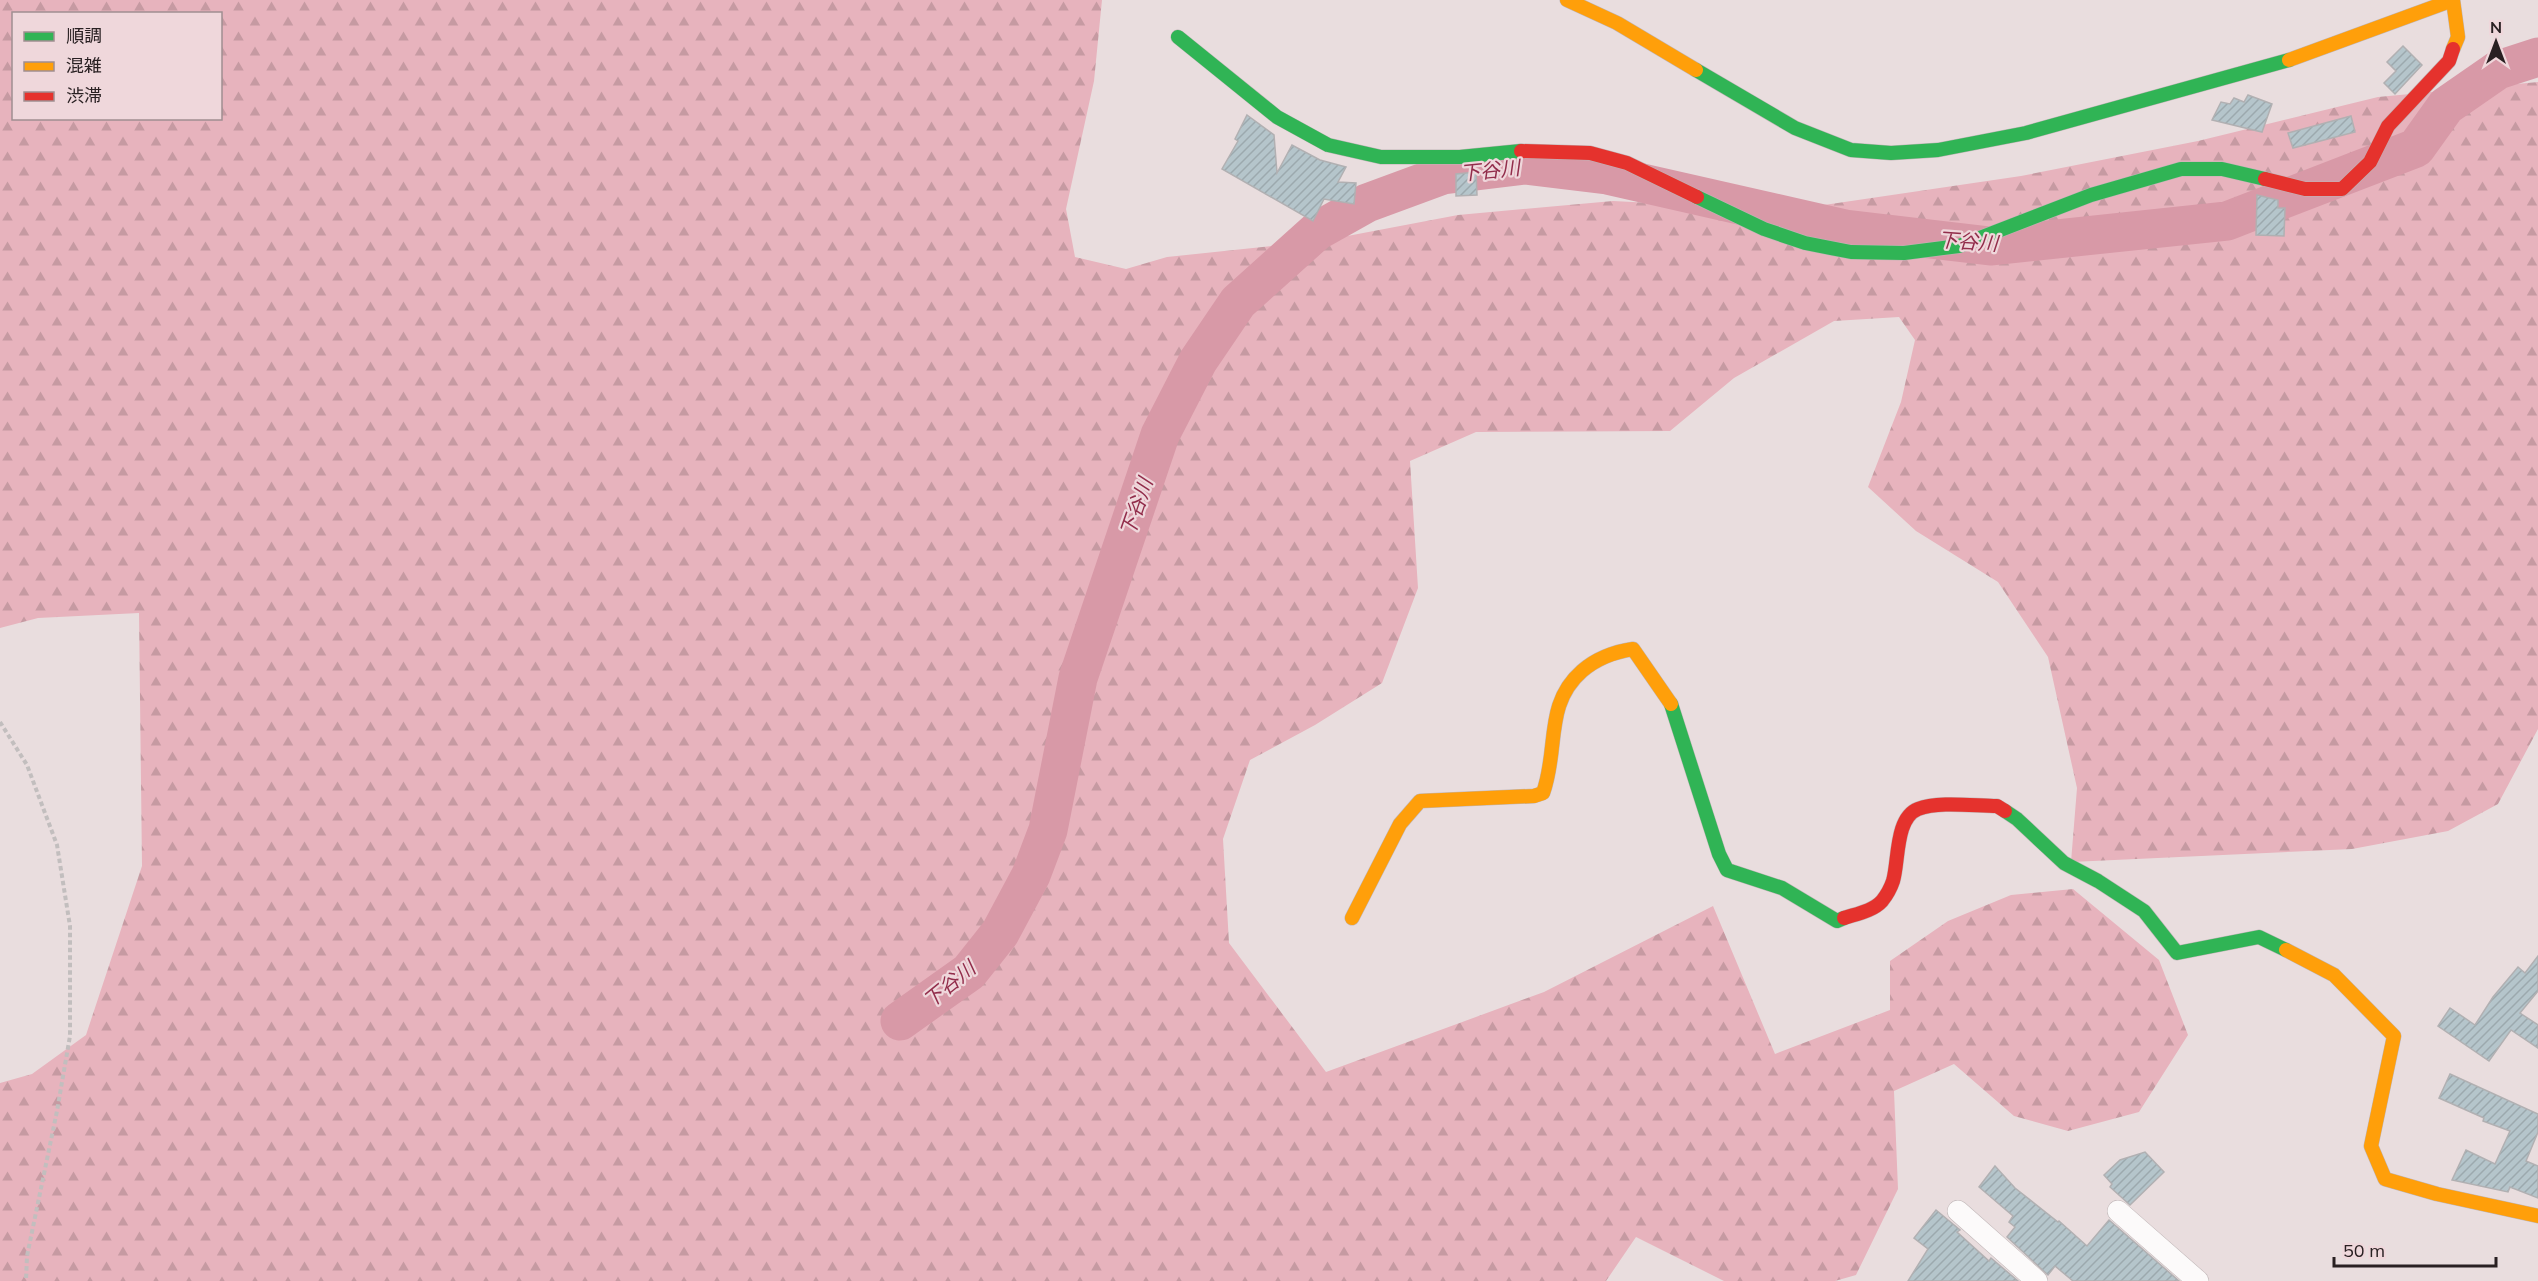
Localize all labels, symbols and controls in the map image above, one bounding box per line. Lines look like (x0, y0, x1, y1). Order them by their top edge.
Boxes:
legend (12, 12, 222, 120)
north arrow (2466, 12, 2526, 72)
text: N (2490, 17, 2502, 37)
text: 順調 (66, 24, 102, 47)
text: 混雑 (66, 54, 102, 77)
text: 渋滞 (66, 84, 102, 107)
water label: 下谷川 (1459, 154, 1523, 186)
water label: 下谷川 (1937, 226, 2001, 256)
water label: 下谷川 (1114, 473, 1158, 539)
water label: 下谷川 (918, 954, 982, 1013)
scale bar (2334, 1230, 2496, 1268)
text: 50 m (2343, 1239, 2385, 1262)

